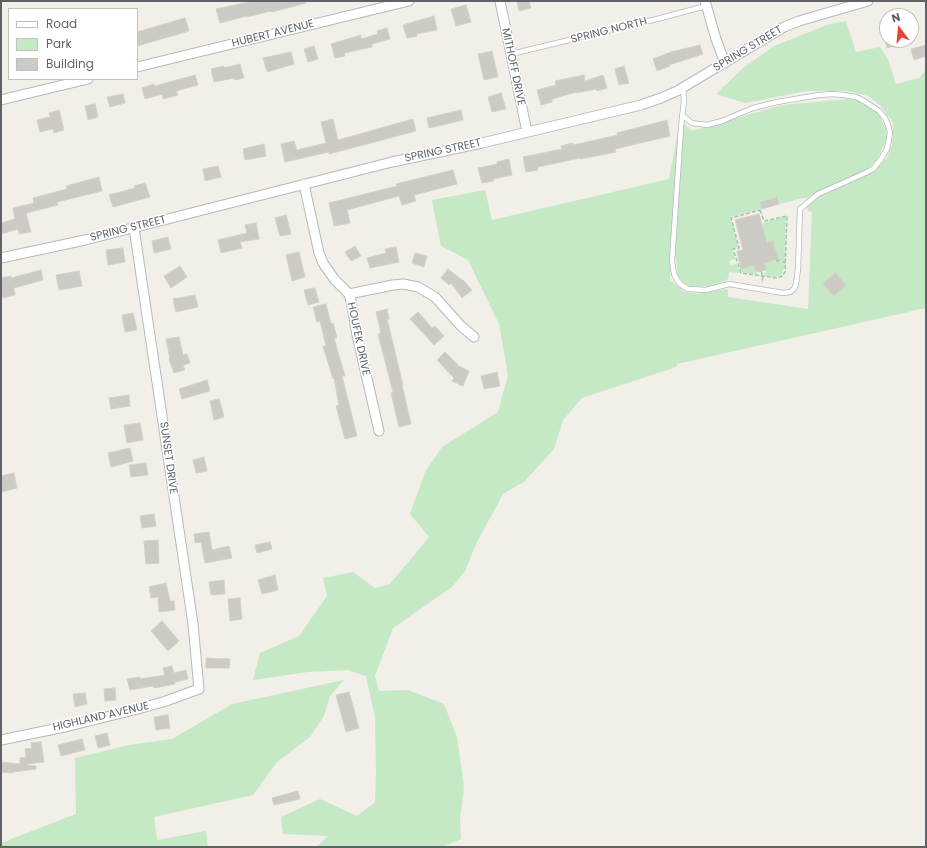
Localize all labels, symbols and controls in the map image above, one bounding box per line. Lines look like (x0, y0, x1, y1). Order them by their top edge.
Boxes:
legend (8, 8, 138, 80)
north arrow (879, 8, 919, 48)
text: N (890, 9, 902, 26)
text: Road (46, 15, 77, 32)
street label: SPRING NORTH (570, 15, 648, 47)
street label: HUBERT AVENUE (231, 17, 315, 51)
street label: SPRING STREET (711, 23, 785, 75)
street label: MITHOFF DRIVE (498, 27, 528, 107)
text: Park (46, 35, 72, 52)
text: Building (46, 55, 94, 72)
street label: SPRING STREET (404, 136, 482, 166)
street label: SPRING STREET (89, 213, 167, 245)
street label: HOUFEK DRIVE (344, 301, 372, 377)
street label: SUNSET DRIVE (156, 421, 180, 495)
street label: HIGHLAND AVENUE (52, 700, 150, 734)

